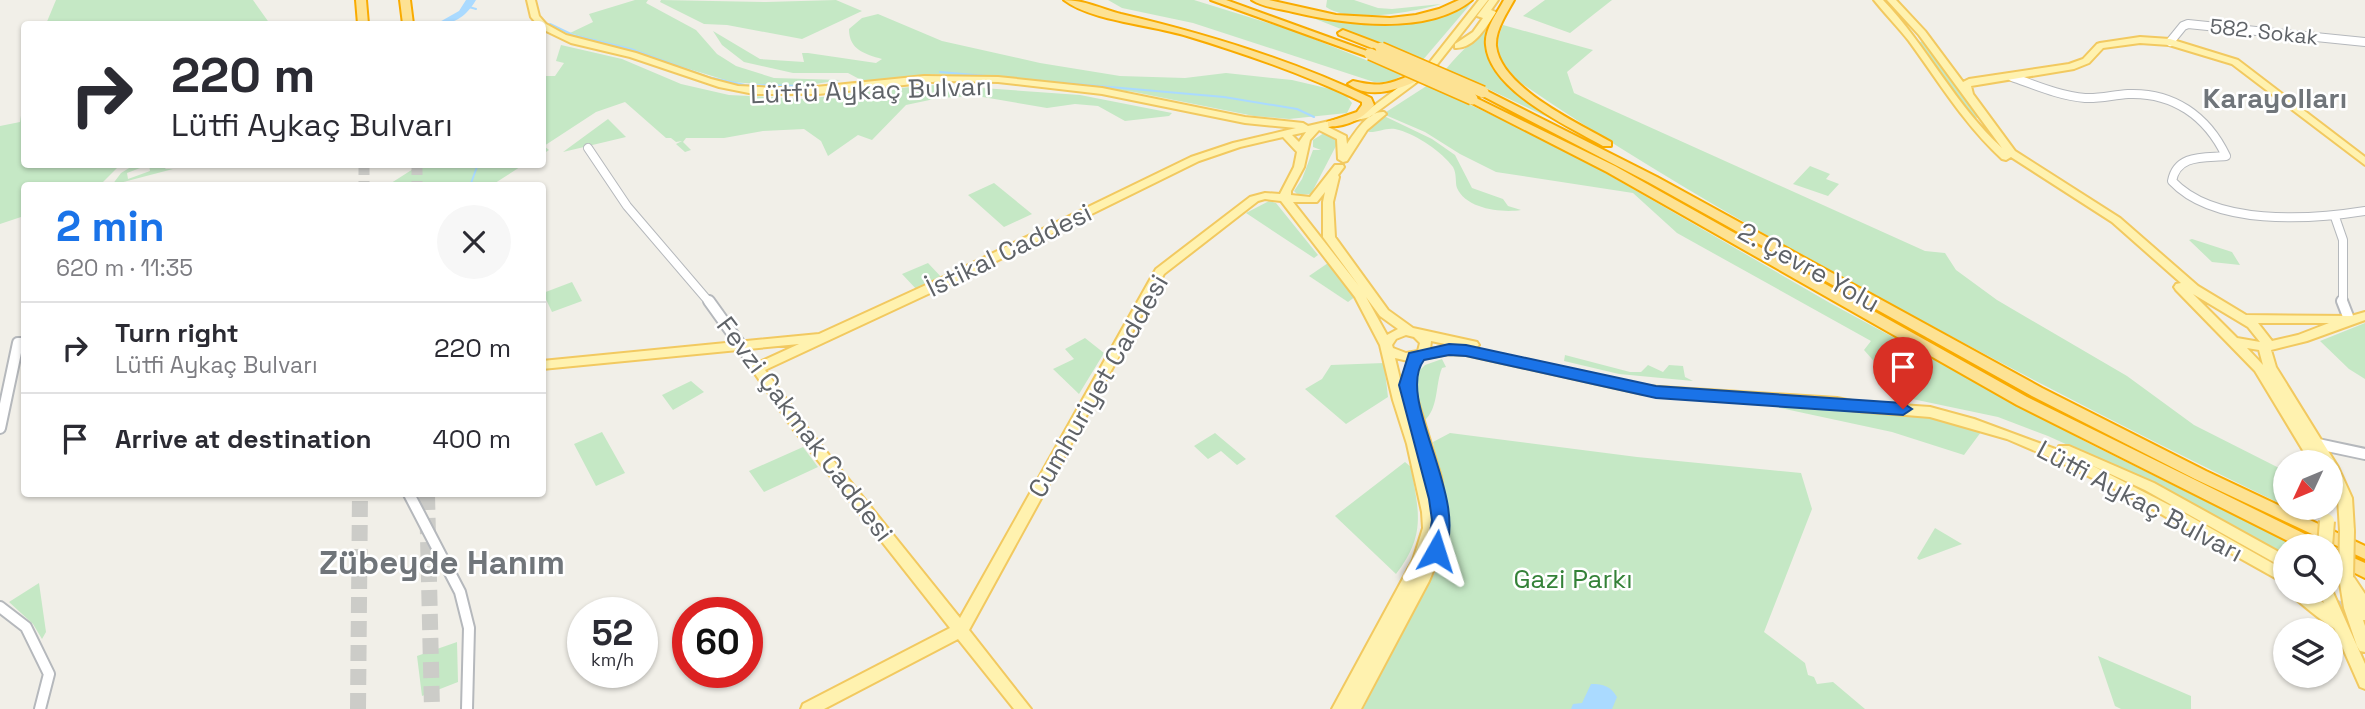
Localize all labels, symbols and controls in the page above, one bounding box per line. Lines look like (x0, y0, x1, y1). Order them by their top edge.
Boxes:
street label: 582. Sokak (2209, 12, 2319, 51)
text: 220 m (171, 44, 315, 106)
icon: right (56, 49, 147, 140)
street label: Lütfü Aykaç Bulvarı (750, 69, 992, 111)
district label: Karayolları (2203, 80, 2347, 116)
text: Lütfi Aykaç Bulvarı (171, 105, 453, 145)
street label: İstikal Caddesi (921, 195, 1097, 305)
text: 2 min (56, 200, 165, 253)
button: close (437, 205, 511, 279)
street label: 2. Çevre Yolu (1732, 214, 1886, 320)
text: 620 m · 11:35 (56, 253, 193, 283)
street label: Cumhuriyet Caddesi (1020, 268, 1176, 504)
street label: Fevzi Çakmak Caddesi (709, 310, 901, 548)
text: Turn right (115, 316, 239, 350)
icon: right (56, 329, 94, 367)
text: 220 m (434, 331, 511, 365)
pin (1873, 337, 1933, 409)
icon: arrive (1884, 348, 1922, 386)
text: Lütfi Aykaç Bulvarı (115, 350, 318, 380)
icon: arrive (56, 420, 94, 458)
text: Arrive at destination (115, 422, 372, 456)
text: 400 m (432, 422, 511, 456)
street label: Lütfi Aykaç Bulvarı (2031, 432, 2249, 570)
north arrow (2273, 450, 2343, 520)
map controls (2273, 450, 2343, 688)
position arrow (1399, 514, 1473, 588)
button: search (2273, 534, 2343, 604)
district label: Zübeyde Hanım (319, 542, 565, 584)
park label: Gazi Parkı (1513, 562, 1633, 596)
speed limit sign: 60 (672, 597, 763, 688)
text: 52 (592, 611, 633, 655)
button: layers (2273, 618, 2343, 688)
text: km/h (591, 648, 634, 671)

